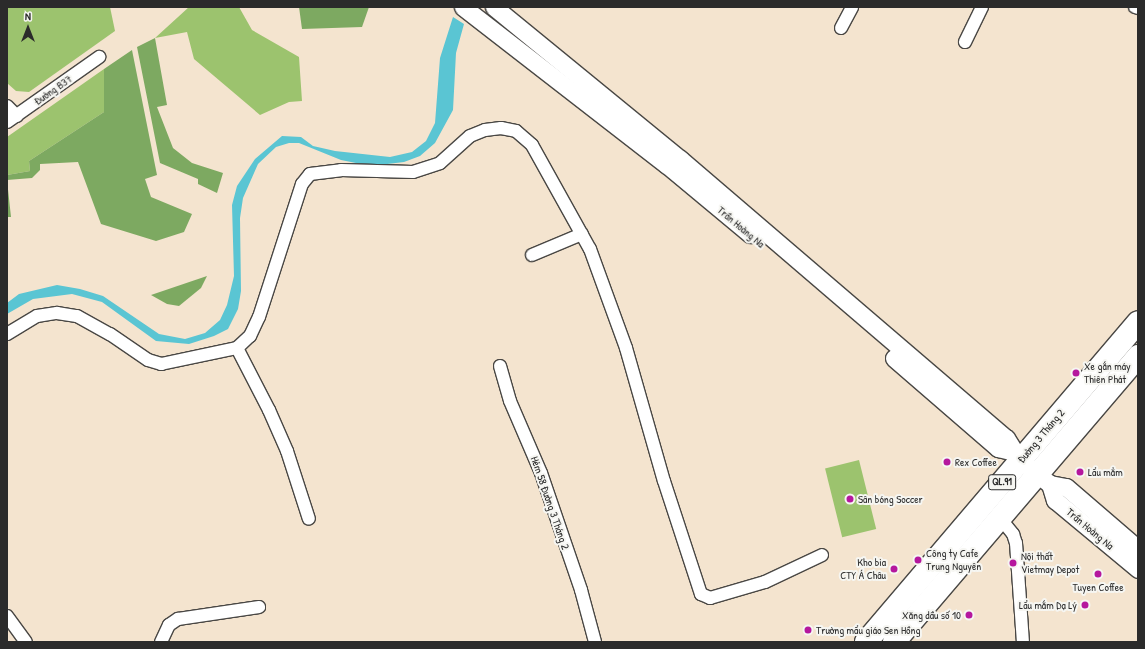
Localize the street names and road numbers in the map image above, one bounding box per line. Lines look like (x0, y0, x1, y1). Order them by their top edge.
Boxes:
street label: Đường B37 (32, 72, 74, 108)
street label: Trần Hoàng Na (715, 203, 767, 251)
street label: Đường 3 Tháng 2 (1015, 406, 1067, 466)
street label: Hẻm 58 Đường 3 Tháng 2 (528, 455, 572, 551)
road number: QL.91 (988, 474, 1016, 490)
street label: Trần Hoàng Na (1064, 505, 1116, 553)

